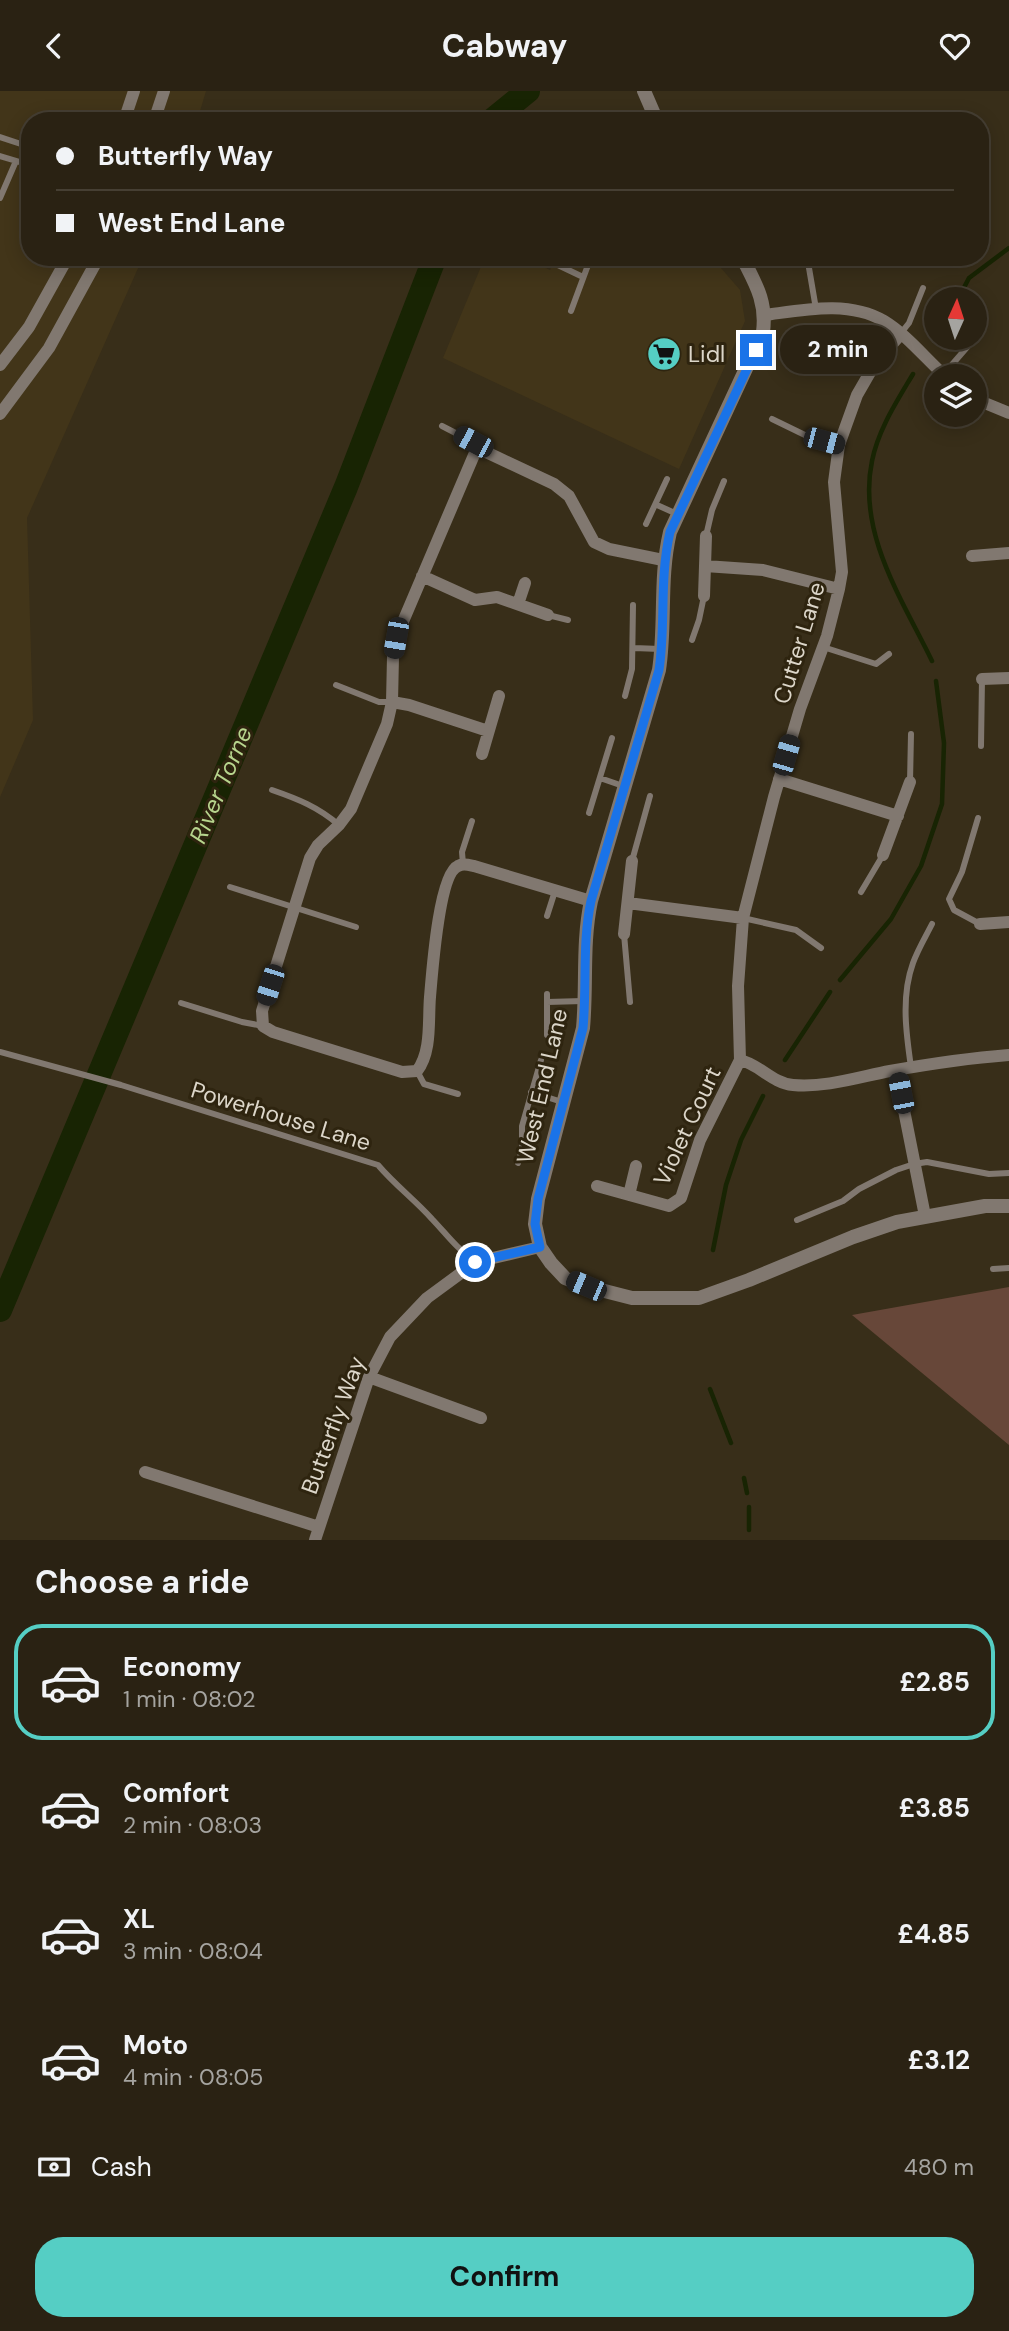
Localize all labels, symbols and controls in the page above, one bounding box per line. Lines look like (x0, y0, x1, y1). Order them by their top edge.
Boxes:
text: Cabway (442, 25, 567, 67)
icon: back (35, 27, 73, 65)
icon: heart (936, 27, 974, 65)
text: Butterfly Way (98, 139, 273, 173)
text: West End Lane (98, 206, 285, 240)
north arrow (924, 287, 987, 350)
map controls (924, 287, 987, 427)
callout: 2 min (780, 325, 896, 375)
route end (740, 334, 772, 366)
text: 2 min (808, 334, 868, 364)
supermarket icon: Lidl (645, 335, 683, 373)
place label: Lidl (688, 339, 725, 369)
button: layers (924, 364, 987, 427)
car (450, 423, 497, 461)
car (801, 425, 848, 457)
street label: Cutter Lane (766, 578, 832, 708)
car (383, 615, 410, 661)
water label: River Torne (182, 722, 259, 848)
car (771, 732, 802, 778)
car (254, 962, 287, 1008)
street label: West End Lane (510, 1006, 574, 1166)
street label: Violet Court (646, 1062, 728, 1190)
car (887, 1070, 916, 1116)
street label: Powerhouse Lane (188, 1074, 374, 1158)
route start (459, 1246, 491, 1278)
car (563, 1268, 610, 1304)
street label: Butterfly Way (294, 1352, 372, 1498)
text: Choose a ride (35, 1561, 250, 1603)
text: Economy (123, 1650, 241, 1684)
icon: car (39, 1651, 102, 1714)
text: £2.85 (900, 1665, 970, 1699)
text: 1 min · 08:02 (123, 1684, 255, 1714)
text: Comfort (123, 1776, 229, 1810)
icon: car (39, 1777, 102, 1840)
text: £3.85 (899, 1791, 970, 1825)
text: 2 min · 08:03 (123, 1810, 262, 1840)
text: XL (123, 1902, 155, 1936)
icon: car (39, 1903, 102, 1966)
text: £4.85 (898, 1917, 970, 1951)
text: 3 min · 08:04 (123, 1936, 263, 1966)
text: Moto (123, 2028, 188, 2062)
icon: car (39, 2029, 102, 2092)
text: £3.12 (908, 2043, 970, 2077)
text: 4 min · 08:05 (123, 2062, 263, 2092)
icon: cash (35, 2148, 73, 2186)
text: Cash (91, 2150, 152, 2184)
text: 480 m (904, 2152, 974, 2182)
button: Confirm (35, 2237, 974, 2317)

